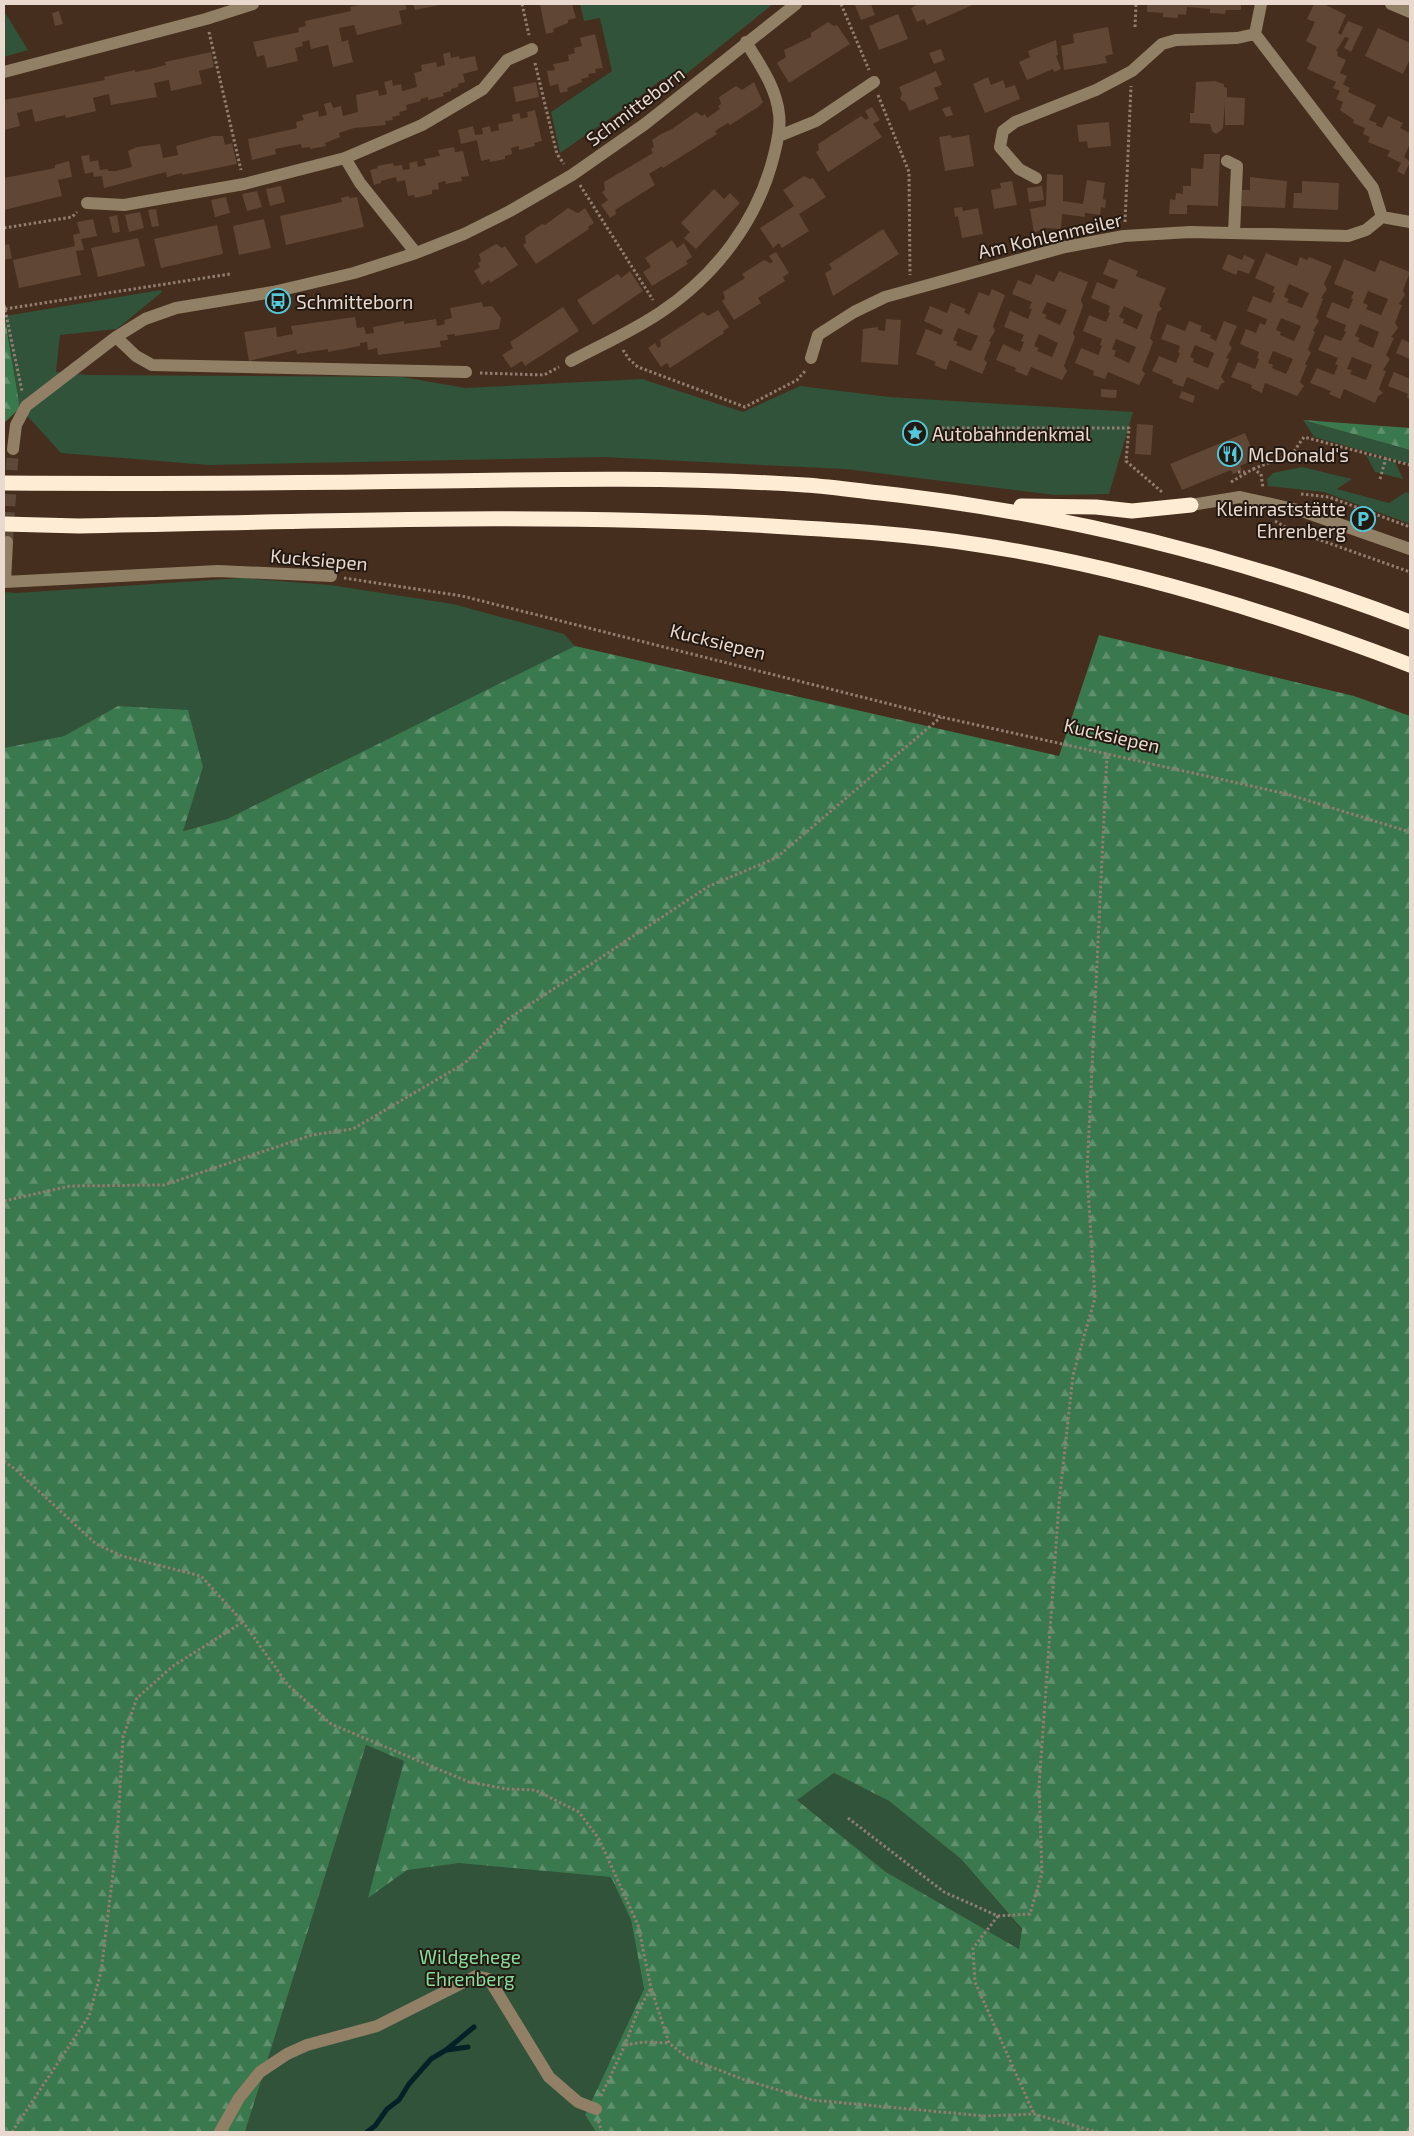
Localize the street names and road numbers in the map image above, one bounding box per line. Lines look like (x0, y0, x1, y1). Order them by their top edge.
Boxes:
street label: Schmitteborn (581, 62, 689, 150)
street label: Am Kohlenmeiler (976, 207, 1125, 263)
street label: Kucksiepen (269, 543, 369, 575)
street label: Kucksiepen (668, 618, 768, 664)
street label: Kucksiepen (1062, 713, 1162, 757)

